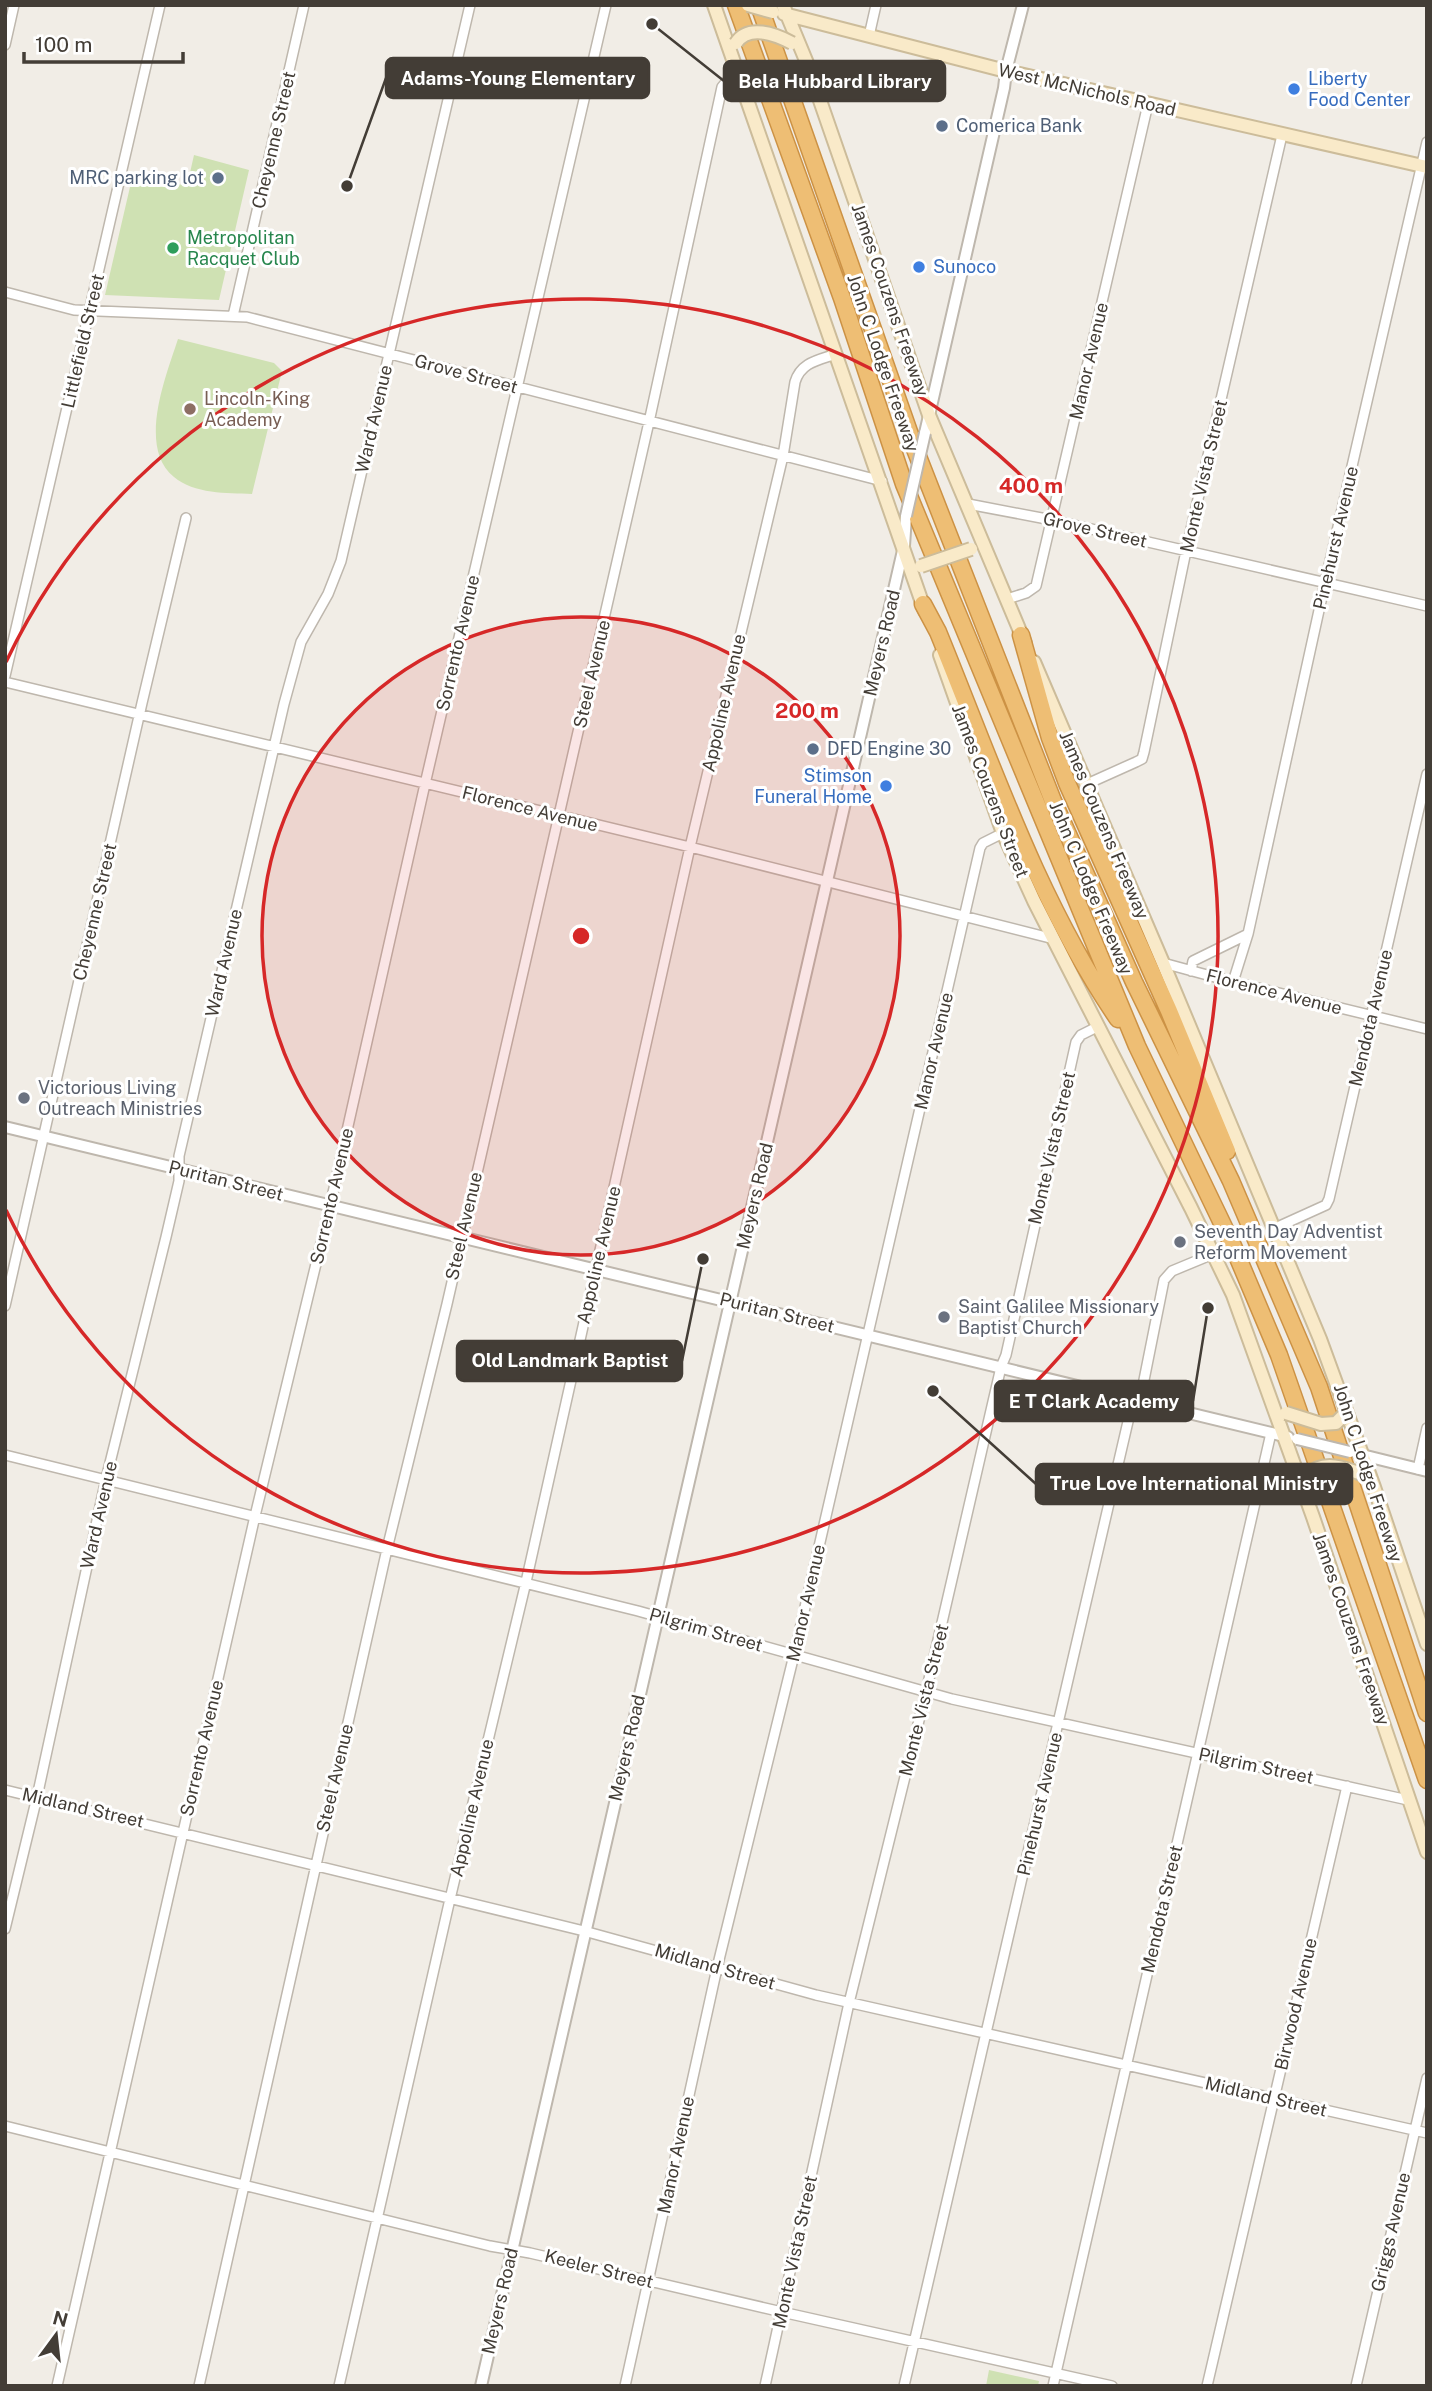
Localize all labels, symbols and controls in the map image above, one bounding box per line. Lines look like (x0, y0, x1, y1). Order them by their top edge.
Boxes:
scale bar (24, 21, 184, 65)
text: 100 m (35, 32, 92, 57)
callout: Adams-Young Elementary (386, 58, 649, 98)
street label: West McNichols Road (996, 59, 1178, 120)
callout: Bela Hubbard Library (724, 61, 945, 101)
text: Adams-Young Elementary (400, 67, 636, 89)
place label: Liberty Food Center (1308, 68, 1410, 110)
street label: Cheyenne Street (248, 69, 300, 211)
text: Bela Hubbard Library (738, 70, 932, 92)
marker: Liberty Food Center (1286, 81, 1302, 97)
place label: Comerica Bank (956, 115, 1082, 136)
marker: Comerica Bank (934, 118, 950, 134)
place label: MRC parking lot (69, 167, 204, 188)
marker: MRC parking lot (210, 170, 226, 186)
street label: James Couzens Freeway (848, 201, 933, 399)
place label: Metropolitan Racquet Club (187, 227, 300, 269)
marker: Metropolitan Racquet Club (165, 240, 181, 256)
place label: Sunoco (933, 256, 996, 277)
marker: Sunoco (911, 259, 927, 275)
street label: John C Lodge Freeway (843, 271, 924, 455)
street label: Littlefield Street (57, 272, 108, 410)
street label: Manor Avenue (1065, 300, 1112, 422)
street label: Grove Street (412, 350, 520, 397)
street label: Ward Avenue (351, 363, 396, 475)
place label: Lincoln-King Academy (204, 388, 310, 430)
street label: Monte Vista Street (1176, 397, 1231, 554)
marker: Lincoln-King Academy (182, 401, 198, 417)
street label: Pinehurst Avenue (1309, 464, 1362, 612)
text: 400 m (999, 473, 1063, 498)
street label: Grove Street (1041, 507, 1149, 552)
street label: Sorrento Avenue (432, 573, 483, 713)
street label: Meyers Road (859, 588, 904, 698)
street label: Steel Avenue (569, 618, 614, 730)
street label: Appoline Avenue (697, 632, 750, 774)
text: 200 m (775, 698, 839, 723)
street label: James Couzens Street (948, 701, 1033, 881)
street label: James Couzens Freeway (1055, 727, 1154, 922)
place label: DFD Engine 30 (827, 738, 951, 759)
marker: DFD Engine 30 (805, 741, 821, 757)
place label: Stimson Funeral Home (754, 765, 872, 807)
marker: Stimson Funeral Home (878, 778, 894, 794)
street label: Florence Avenue (460, 781, 600, 836)
street label: John C Lodge Freeway (1045, 798, 1138, 978)
street label: Cheyenne Street (69, 841, 121, 983)
street label: Ward Avenue (201, 907, 246, 1019)
centre of rings (569, 924, 593, 948)
street label: Mendota Avenue (1345, 947, 1396, 1088)
street label: Florence Avenue (1204, 964, 1344, 1019)
street label: Manor Avenue (910, 990, 957, 1112)
street label: Monte Vista Street (1024, 1069, 1079, 1226)
place label: Victorious Living Outreach Ministries (38, 1077, 202, 1119)
marker: Victorious Living Outreach Ministries (16, 1090, 32, 1106)
street label: Sorrento Avenue (306, 1126, 357, 1266)
street label: Meyers Road (732, 1141, 777, 1251)
street label: Puritan Street (166, 1156, 286, 1205)
street label: Steel Avenue (441, 1170, 486, 1282)
street label: Appoline Avenue (572, 1184, 625, 1326)
place label: Seventh Day Adventist Reform Movement (1194, 1221, 1383, 1263)
marker: Seventh Day Adventist Reform Movement (1172, 1234, 1188, 1250)
street label: Puritan Street (717, 1288, 837, 1337)
place label: Saint Galilee Missionary Baptist Church (958, 1296, 1159, 1338)
marker: Saint Galilee Missionary Baptist Church (936, 1309, 952, 1325)
callout: Old Landmark Baptist (457, 1341, 682, 1381)
text: Old Landmark Baptist (472, 1349, 669, 1371)
callout: E T Clark Academy (995, 1381, 1193, 1421)
street label: John C Lodge Freeway (1330, 1381, 1407, 1565)
text: E T Clark Academy (1009, 1390, 1180, 1412)
street label: Ward Avenue (76, 1459, 121, 1571)
callout: True Love International Ministry (1036, 1464, 1352, 1504)
text: True Love International Ministry (1050, 1472, 1339, 1494)
street label: James Couzens Freeway (1309, 1530, 1394, 1728)
street label: Manor Avenue (782, 1542, 829, 1664)
street label: Pilgrim Street (647, 1603, 765, 1656)
street label: Monte Vista Street (894, 1622, 953, 1778)
street label: Sorrento Avenue (176, 1678, 227, 1818)
street label: Meyers Road (604, 1693, 649, 1803)
street label: Steel Avenue (312, 1722, 357, 1834)
street label: Pinehurst Avenue (1013, 1730, 1066, 1878)
street label: Appoline Avenue (445, 1737, 498, 1879)
street label: Pilgrim Street (1197, 1743, 1316, 1788)
street label: Midland Street (20, 1783, 146, 1832)
street label: Mendota Street (1137, 1843, 1186, 1975)
street label: Birwood Avenue (1270, 1936, 1321, 2072)
street label: Midland Street (652, 1939, 778, 1994)
street label: Midland Street (1203, 2072, 1329, 2121)
street label: Manor Avenue (653, 2094, 698, 2216)
street label: Griggs Avenue (1367, 2170, 1414, 2294)
street label: Monte Vista Street (768, 2173, 821, 2330)
street label: Keeler Street (543, 2245, 656, 2292)
street label: Meyers Road (477, 2246, 522, 2356)
north arrow (21, 2300, 91, 2370)
text: N (50, 2306, 70, 2331)

